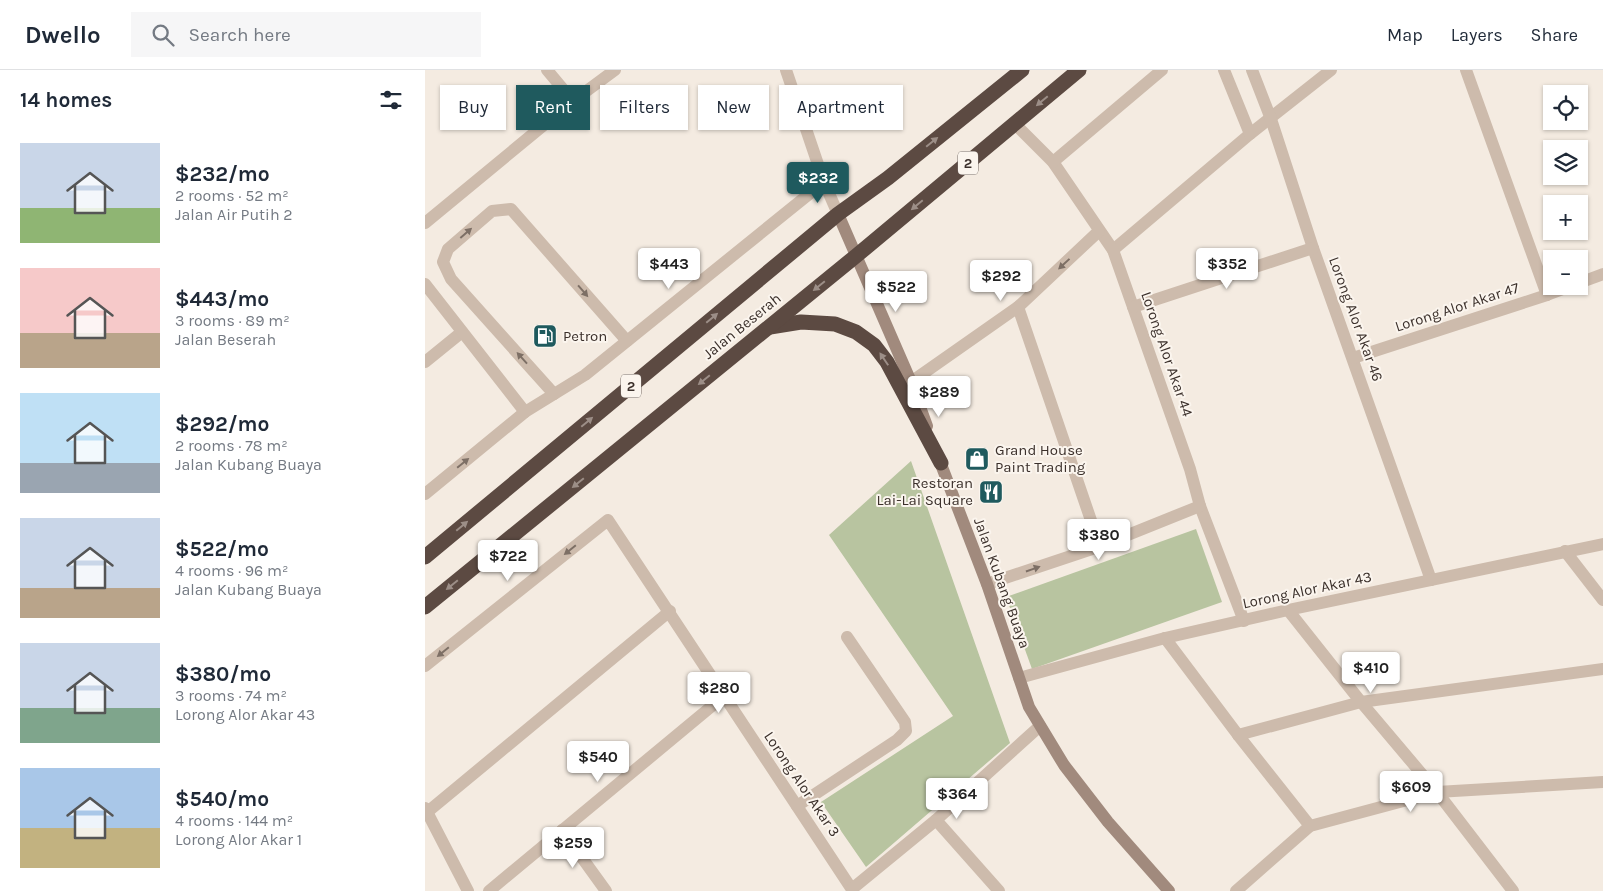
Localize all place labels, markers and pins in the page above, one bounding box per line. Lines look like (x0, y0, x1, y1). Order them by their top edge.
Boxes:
pin: $232 (788, 162, 848, 204)
pin: $443 (639, 248, 699, 290)
pin: $352 (1197, 248, 1257, 290)
pin: $292 (971, 260, 1031, 302)
pin: $522 (866, 270, 926, 313)
fuel station icon: Petron (532, 323, 558, 349)
place label: Petron (563, 327, 607, 345)
pin: $289 (909, 376, 969, 418)
place label: Grand House Paint Trading (995, 441, 1086, 476)
shop icon: Grand House Paint Trading (964, 446, 990, 472)
place label: Restoran Lai-Lai Square (876, 474, 973, 509)
restaurant icon: Restoran Lai-Lai Square (978, 479, 1004, 505)
pin: $380 (1069, 518, 1129, 561)
pin: $722 (478, 540, 538, 582)
pin: $410 (1341, 652, 1401, 694)
pin: $280 (689, 672, 749, 714)
pin: $540 (568, 740, 628, 783)
pin: $609 (1381, 770, 1441, 813)
pin: $364 (927, 778, 987, 820)
pin: $259 (543, 826, 603, 869)

